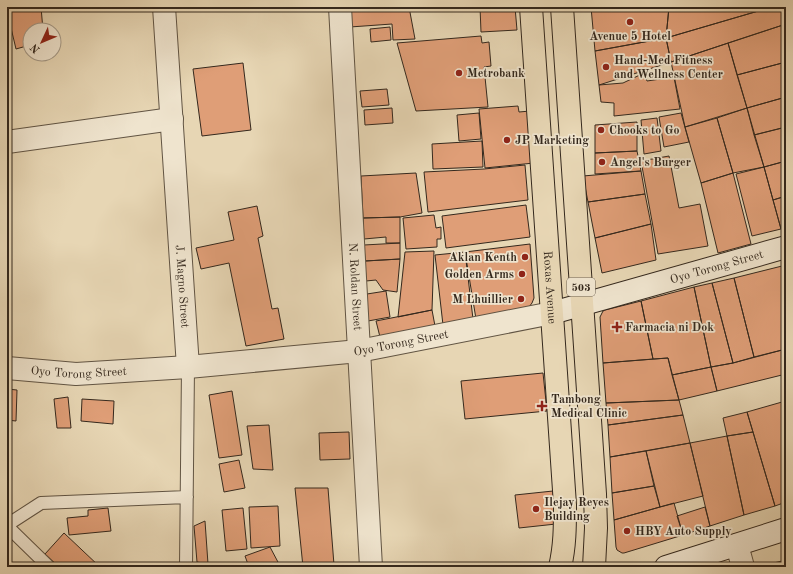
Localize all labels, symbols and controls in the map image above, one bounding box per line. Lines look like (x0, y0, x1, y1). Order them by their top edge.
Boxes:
marker: Avenue 5 Hotel (625, 17, 635, 27)
north arrow (22, 22, 62, 62)
place label: Avenue 5 Hotel (589, 30, 671, 43)
text: N (29, 41, 43, 55)
place label: Hand-Med Fitness and Wellness Center (614, 55, 723, 81)
marker: Hand-Med Fitness and Wellness Center (601, 62, 611, 72)
marker: Metrobank (454, 68, 464, 78)
place label: Metrobank (467, 68, 525, 80)
marker: Chooks to Go (596, 125, 606, 135)
place label: Chooks to Go (609, 125, 679, 137)
marker: JP Marketing (502, 135, 512, 145)
place label: JP Marketing (515, 135, 589, 147)
marker: Angel's Burger (597, 157, 607, 167)
place label: Angel's Burger (610, 157, 691, 169)
street label: N. Roldan Street (346, 243, 363, 331)
street label: J. Magno Street (173, 244, 190, 328)
street label: Oyo Torong Street (669, 249, 765, 286)
street label: Roxas Avenue (541, 250, 558, 325)
place label: Aklan Kenth (449, 252, 517, 264)
marker: Aklan Kenth (520, 252, 530, 262)
place label: Golden Arms (444, 269, 514, 281)
marker: Golden Arms (517, 269, 527, 279)
road number: 503 (567, 278, 595, 296)
place label: M Lhuillier (452, 294, 513, 306)
marker: M Lhuillier (516, 294, 526, 304)
marker: Farmacia ni Dok (612, 322, 622, 332)
place label: Farmacia ni Dok (625, 322, 714, 334)
street label: Oyo Torong Street (353, 329, 450, 358)
street label: Oyo Torong Street (30, 365, 127, 381)
place label: Tambong Medical Clinic (551, 394, 628, 420)
marker: Tambong Medical Clinic (536, 400, 548, 412)
place label: Ilejay Reyes Building (544, 497, 609, 523)
marker: Ilejay Reyes Building (531, 504, 541, 514)
marker: HBY Auto Supply (622, 526, 632, 536)
place label: HBY Auto Supply (635, 526, 732, 538)

